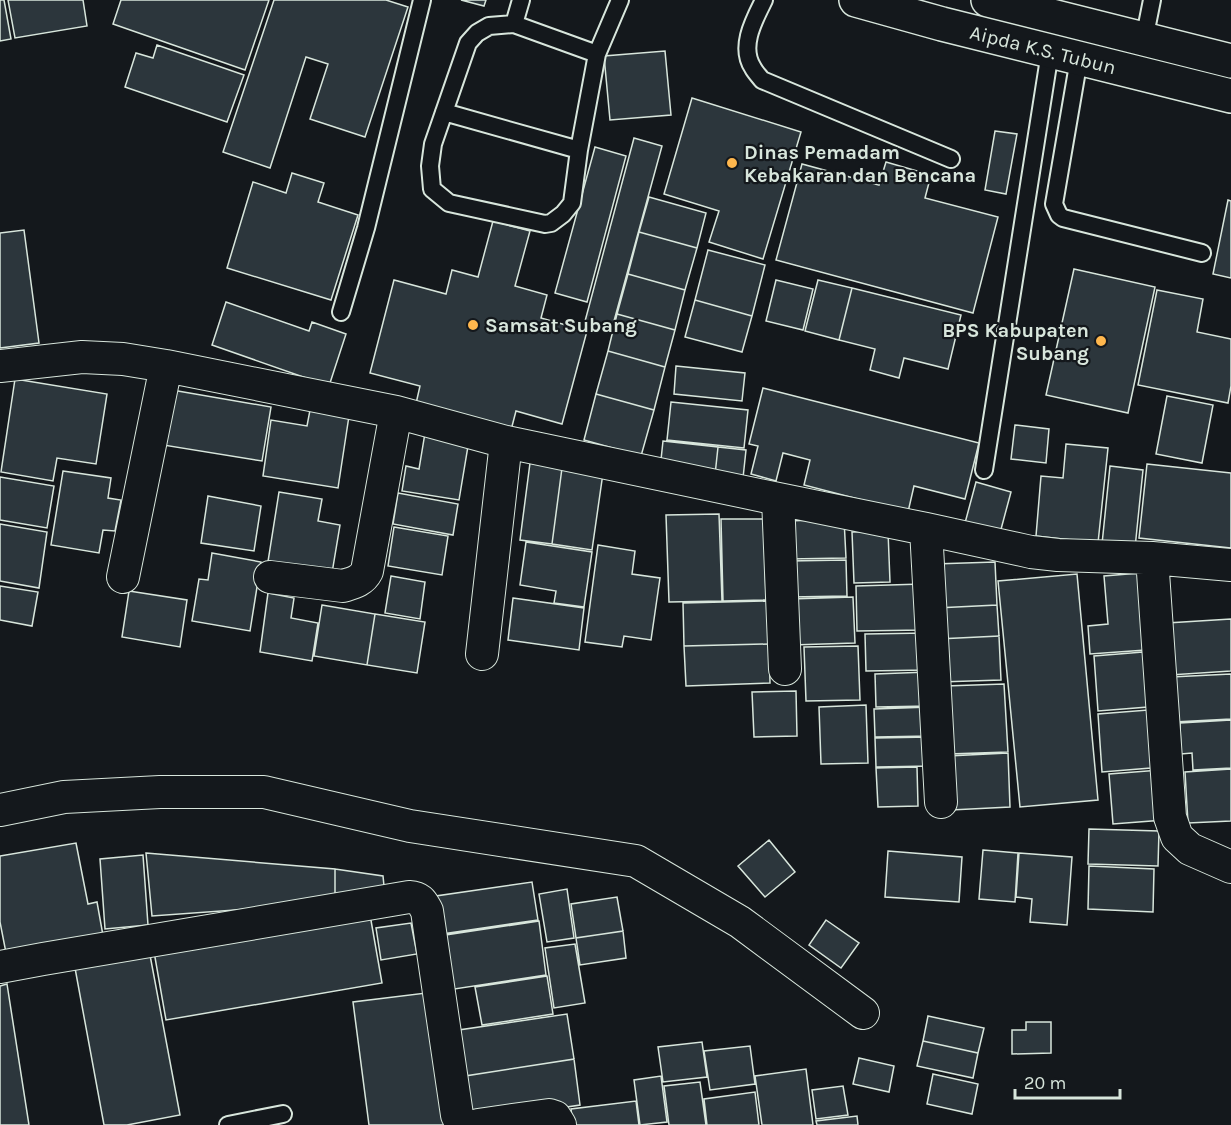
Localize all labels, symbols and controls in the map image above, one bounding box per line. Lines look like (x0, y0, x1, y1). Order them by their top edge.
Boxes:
street label: Aipda K.S. Tubun (968, 21, 1118, 79)
place label: Dinas Pemadam Kebakaran dan Bencana (744, 141, 976, 187)
marker: Dinas Pemadam Kebakaran dan Bencana (725, 156, 739, 170)
place label: Samsat Subang (485, 314, 637, 337)
marker: Samsat Subang (466, 318, 480, 332)
place label: BPS Kabupaten Subang (942, 319, 1089, 365)
marker: BPS Kabupaten Subang (1094, 334, 1108, 348)
scale bar (1015, 1062, 1120, 1100)
text: 20 m (1024, 1072, 1066, 1094)

